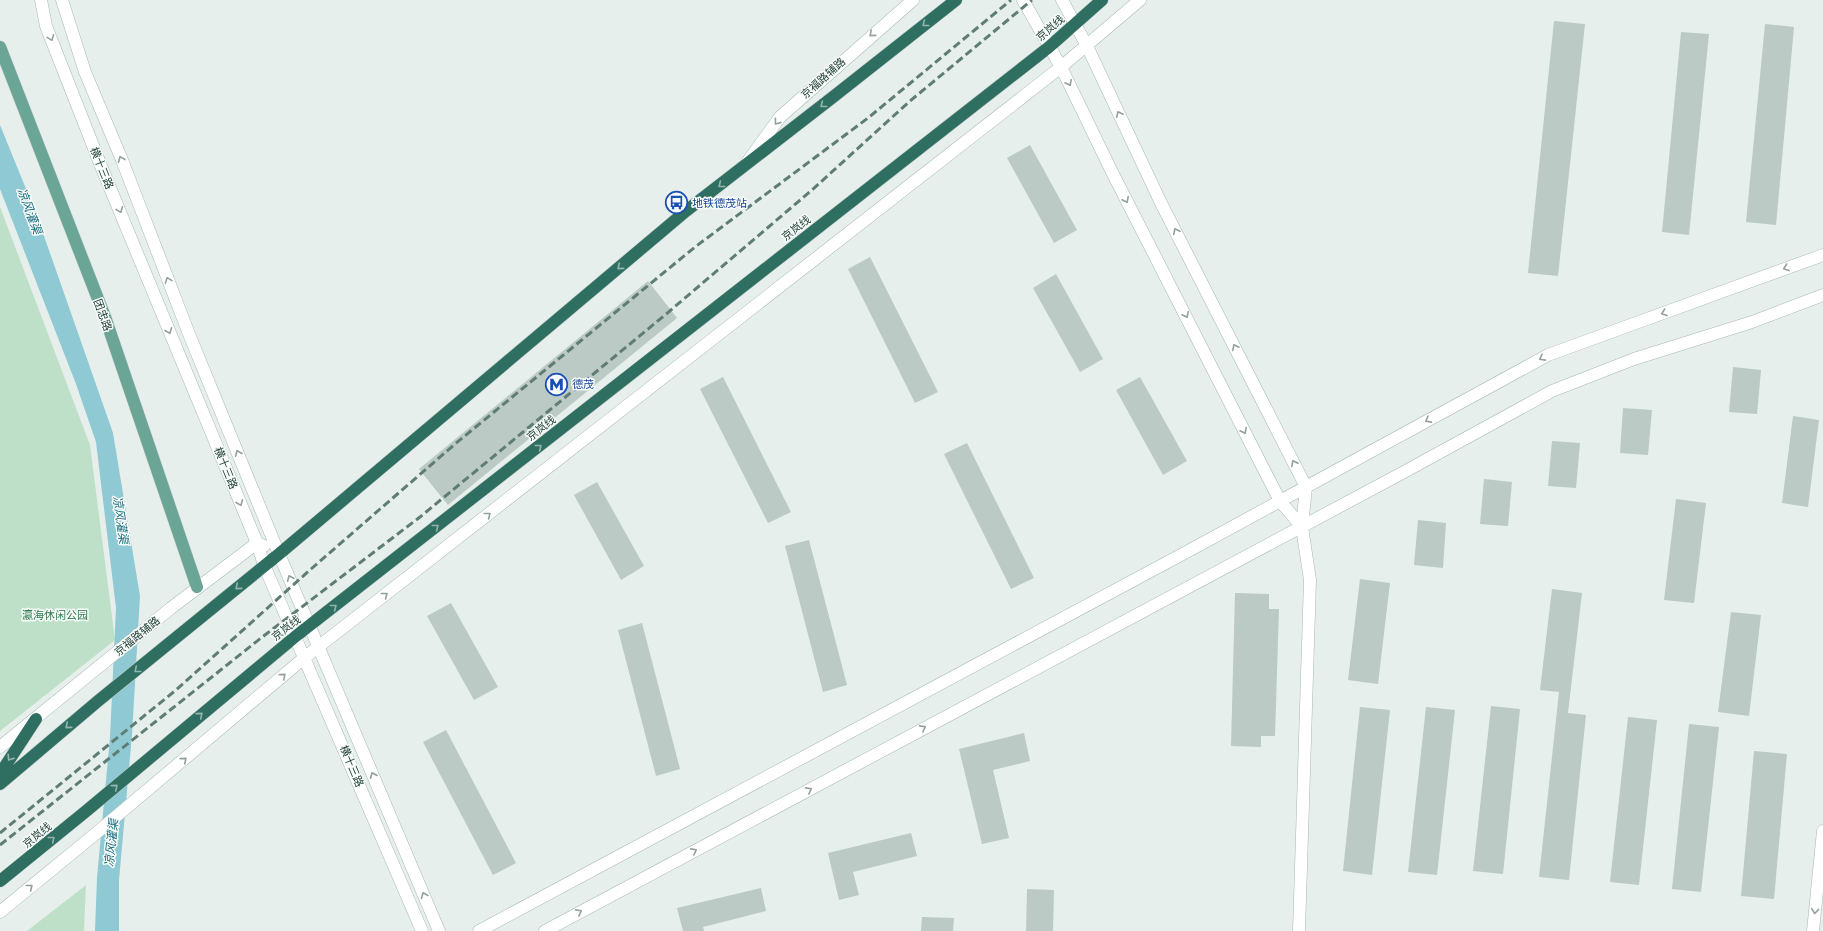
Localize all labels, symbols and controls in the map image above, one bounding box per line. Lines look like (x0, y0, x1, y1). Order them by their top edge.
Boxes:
street label: 京岚线 (1033, 12, 1067, 44)
one-way arrow (923, 20, 930, 27)
one-way arrow (870, 30, 877, 37)
one-way arrow (46, 34, 54, 41)
street label: 京福路辅路 (798, 54, 848, 102)
one-way arrow (1064, 79, 1072, 86)
one-way arrow (821, 100, 828, 107)
one-way arrow (1116, 111, 1124, 119)
one-way arrow (774, 118, 781, 125)
street label: 横十三路 (87, 145, 117, 191)
one-way arrow (118, 156, 126, 164)
one-way arrow (718, 180, 725, 187)
water label: 凉风灌渠 (15, 186, 46, 238)
bus stop icon: 地铁德茂站 (663, 190, 689, 216)
one-way arrow (1122, 195, 1129, 203)
place label: 地铁德茂站 (692, 196, 747, 210)
one-way arrow (115, 207, 123, 214)
street label: 京岚线 (779, 212, 813, 244)
one-way arrow (1173, 228, 1180, 236)
one-way arrow (617, 262, 625, 269)
one-way arrow (1783, 264, 1790, 272)
one-way arrow (165, 277, 173, 284)
street label: 团忠路 (91, 297, 115, 333)
one-way arrow (1661, 309, 1668, 317)
one-way arrow (1181, 311, 1189, 319)
one-way arrow (165, 327, 173, 334)
one-way arrow (1232, 344, 1240, 351)
one-way arrow (1539, 354, 1547, 361)
metro station icon: 德茂 (543, 371, 569, 397)
place label: 德茂 (572, 377, 594, 391)
street label: 京岚线 (524, 412, 558, 444)
one-way arrow (1425, 416, 1432, 423)
one-way arrow (1239, 427, 1247, 435)
one-way arrow (534, 444, 541, 451)
street label: 横十三路 (211, 445, 241, 491)
one-way arrow (234, 449, 242, 456)
one-way arrow (1291, 460, 1299, 467)
water label: 凉风灌渠 (110, 495, 132, 547)
one-way arrow (236, 499, 244, 506)
one-way arrow (483, 513, 490, 520)
one-way arrow (432, 524, 439, 531)
one-way arrow (286, 575, 294, 582)
one-way arrow (235, 583, 243, 590)
one-way arrow (381, 593, 388, 600)
one-way arrow (329, 605, 336, 612)
park label: 瀛海休闲公园 (22, 608, 88, 622)
street label: 京岚线 (269, 612, 303, 644)
street label: 京福路辅路 (111, 613, 163, 659)
one-way arrow (135, 665, 142, 672)
one-way arrow (279, 673, 286, 680)
one-way arrow (196, 713, 203, 720)
one-way arrow (66, 722, 73, 729)
one-way arrow (919, 726, 926, 733)
street label: 横十三路 (337, 743, 367, 789)
one-way arrow (7, 754, 15, 761)
one-way arrow (179, 757, 187, 764)
one-way arrow (370, 772, 378, 780)
one-way arrow (110, 785, 117, 792)
one-way arrow (804, 787, 812, 794)
water label: 凉风灌渠 (101, 816, 121, 868)
street label: 京岚线 (20, 819, 54, 851)
one-way arrow (48, 836, 55, 843)
one-way arrow (690, 848, 697, 856)
one-way arrow (26, 885, 33, 892)
one-way arrow (420, 892, 428, 899)
one-way arrow (1810, 908, 1819, 914)
one-way arrow (575, 909, 582, 917)

